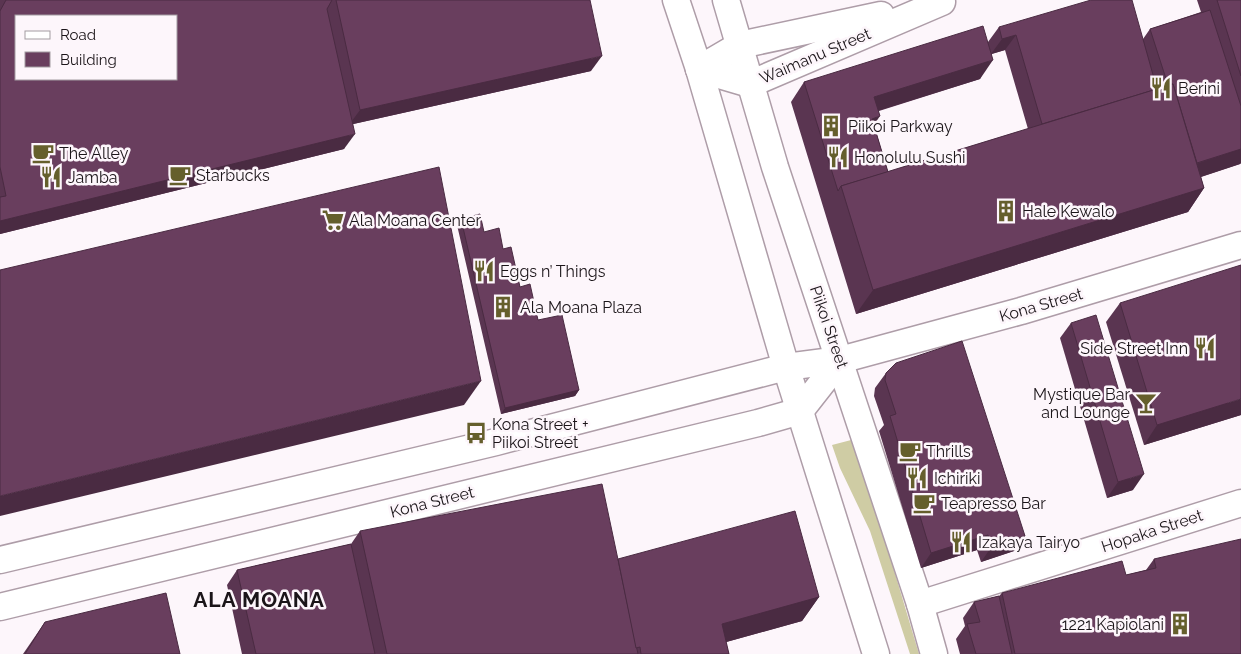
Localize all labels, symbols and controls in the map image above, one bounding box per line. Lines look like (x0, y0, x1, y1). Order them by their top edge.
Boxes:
legend (15, 15, 178, 80)
street label: Waimanu Street (757, 24, 874, 88)
text: Road (60, 26, 96, 44)
text: Building (60, 51, 117, 69)
restaurant icon: Berini (1148, 75, 1174, 101)
place label: Berini (1178, 79, 1220, 98)
building icon: Piikoi Parkway (818, 113, 844, 139)
place label: Piikoi Parkway (848, 117, 953, 136)
cafe icon: The Alley (30, 140, 56, 166)
place label: The Alley (59, 144, 129, 163)
restaurant icon: Honolulu Sushi (825, 144, 851, 170)
place label: Honolulu Sushi (854, 148, 966, 167)
cafe icon: Starbucks (167, 162, 193, 188)
restaurant icon: Jamba (38, 164, 64, 190)
place label: Starbucks (196, 166, 270, 185)
place label: Jamba (68, 168, 118, 187)
building icon: Hale Kewalo (993, 198, 1019, 224)
place label: Hale Kewalo (1022, 202, 1115, 221)
supermarket icon: Ala Moana Center (320, 207, 346, 233)
place label: Ala Moana Center (349, 211, 481, 230)
restaurant icon: Eggs n’ Things (471, 258, 497, 284)
place label: Eggs n’ Things (500, 262, 606, 281)
street label: Piikoi Street (806, 283, 852, 372)
street label: Kona Street (997, 284, 1085, 326)
building icon: Ala Moana Plaza (490, 294, 516, 320)
place label: Ala Moana Plaza (520, 298, 642, 317)
restaurant icon: Side Street Inn (1192, 335, 1218, 361)
place label: Side Street Inn (1080, 339, 1188, 358)
place label: Mystique Bar and Lounge (1033, 385, 1130, 422)
bar icon: Mystique Bar and Lounge (1133, 390, 1159, 416)
place label: Kona Street + Piikoi Street (492, 415, 589, 452)
bus stop icon: Kona Street + Piikoi Street (463, 420, 489, 446)
cafe icon: Thrills (897, 438, 923, 464)
place label: Thrills (926, 442, 971, 461)
restaurant icon: Ichiriki (904, 465, 930, 491)
place label: Ichiriki (934, 469, 981, 488)
street label: Kona Street (388, 482, 477, 522)
cafe icon: Teapresso Bar (911, 490, 937, 516)
place label: Teapresso Bar (941, 494, 1046, 513)
street label: Hopaka Street (1099, 505, 1206, 556)
restaurant icon: Izakaya Tairyo (948, 529, 974, 555)
place label: Izakaya Tairyo (978, 533, 1080, 552)
district label: ALA MOANA (193, 587, 325, 612)
building icon: 1221 Kapiolani (1167, 611, 1193, 637)
place label: 1221 Kapiolani (1062, 615, 1164, 634)

